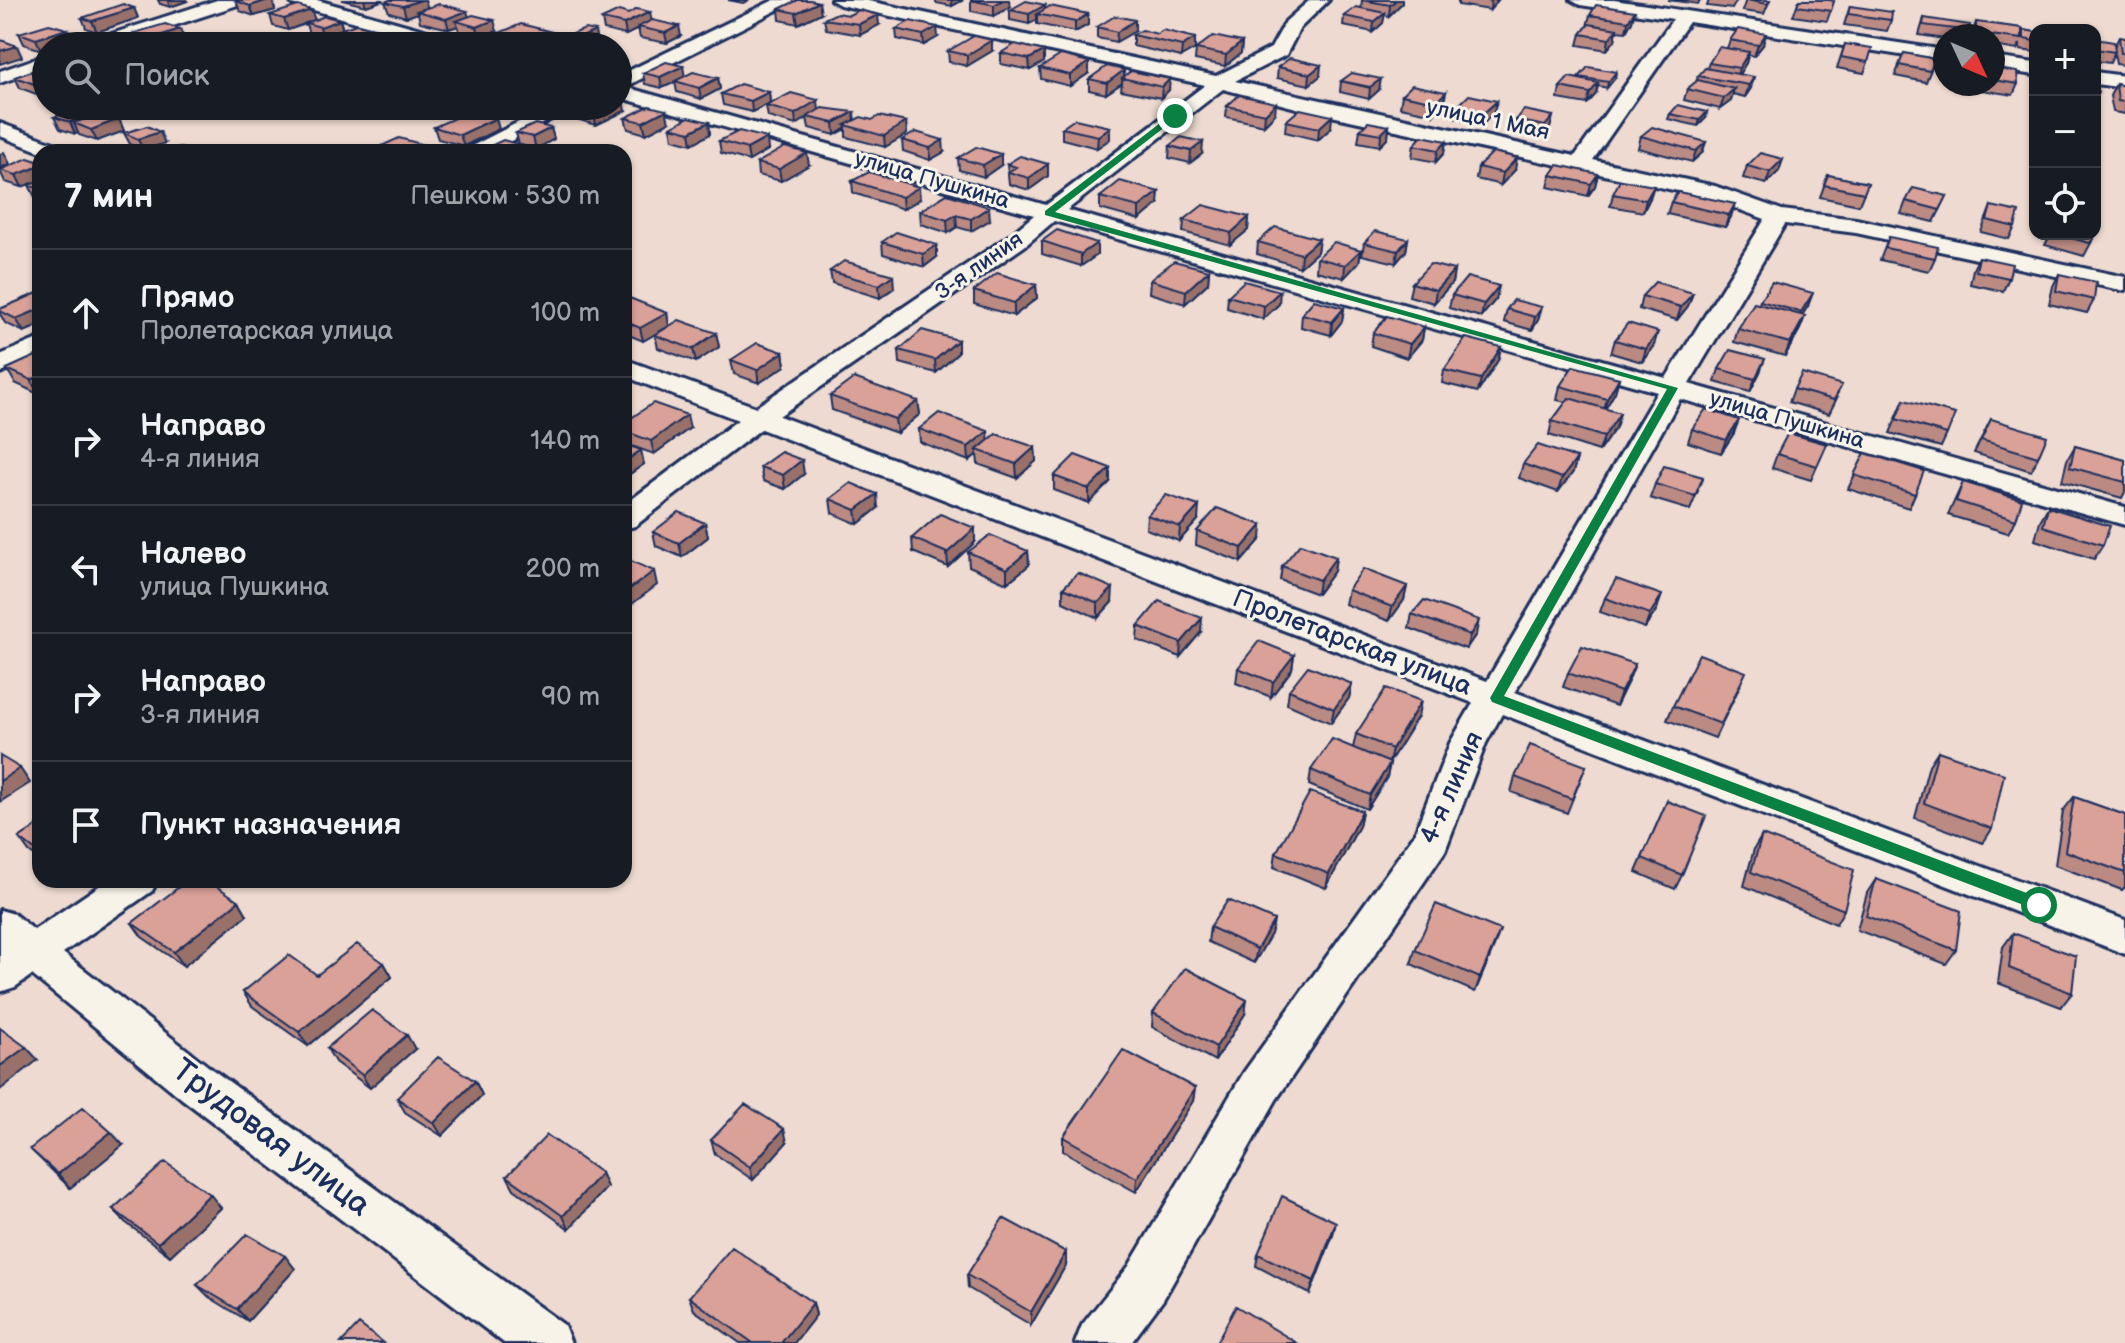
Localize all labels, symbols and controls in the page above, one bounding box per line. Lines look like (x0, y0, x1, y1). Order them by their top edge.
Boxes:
north arrow (1933, 24, 2005, 96)
map controls (2029, 24, 2101, 240)
button: + (2029, 24, 2101, 96)
search box (32, 32, 632, 120)
icon: search (60, 54, 104, 98)
text: Поиск (124, 58, 210, 94)
street label: улица 1 Мая (1424, 94, 1552, 146)
button: − (2029, 96, 2101, 168)
route end (1157, 98, 1193, 134)
street label: улица Пушкина (851, 145, 1013, 215)
button: locate (2029, 168, 2101, 240)
text: 7 мин (64, 176, 153, 217)
text: Пешком · 530 m (410, 181, 600, 212)
street label: 3-я линия (930, 226, 1028, 306)
text: Прямо (140, 280, 234, 316)
icon: ahead (64, 291, 108, 335)
text: 100 m (531, 298, 600, 329)
text: Пролетарская улица (140, 316, 393, 347)
street label: улица Пушкина (1706, 385, 1868, 455)
text: Направо (140, 408, 266, 444)
icon: right (64, 419, 108, 463)
text: 140 m (530, 426, 600, 457)
text: 4-я линия (140, 444, 260, 475)
text: Налево (140, 536, 246, 572)
icon: left (64, 547, 108, 591)
text: 200 m (526, 554, 600, 585)
text: улица Пушкина (140, 572, 329, 603)
street label: Пролетарская улица (1228, 583, 1476, 703)
text: Направо (140, 664, 266, 700)
icon: right (64, 675, 108, 719)
text: 90 m (541, 682, 600, 713)
text: 3-я линия (140, 700, 260, 731)
street label: 4-я линия (1413, 727, 1491, 849)
icon: arrive (64, 803, 108, 847)
text: Пункт назначения (140, 807, 401, 843)
route start (2021, 887, 2057, 923)
street label: Трудовая улица (164, 1051, 378, 1225)

